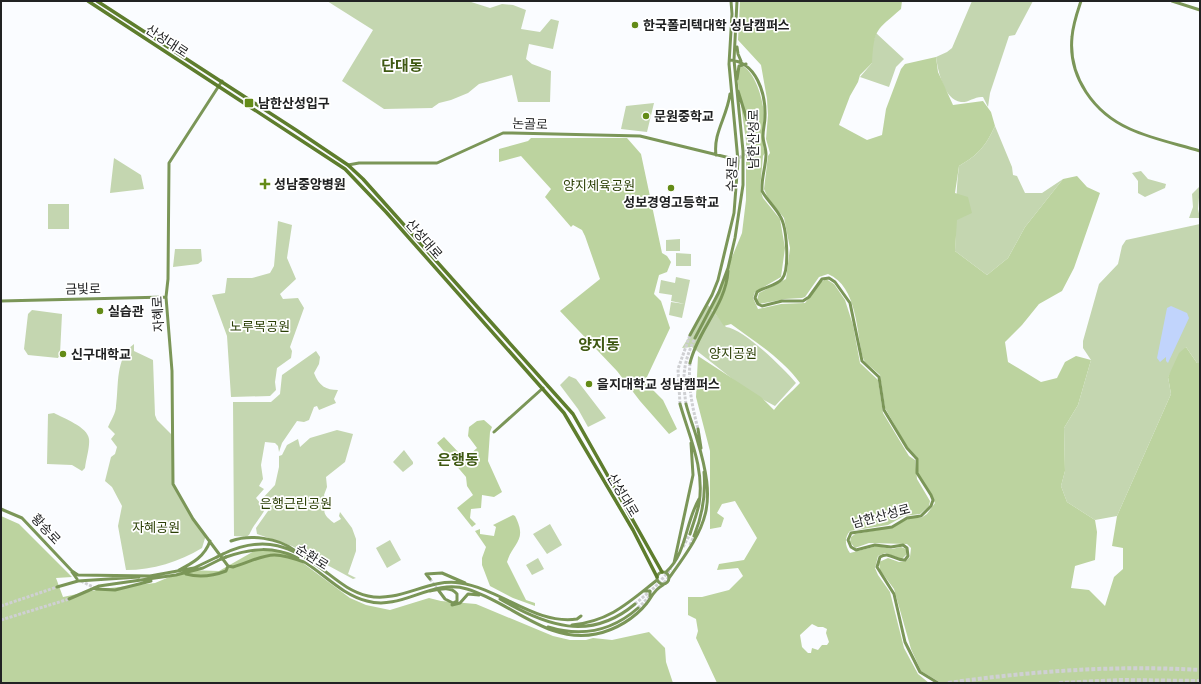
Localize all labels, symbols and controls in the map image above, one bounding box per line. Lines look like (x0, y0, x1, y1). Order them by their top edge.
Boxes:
place label: 한국폴리텍대학 성남캠퍼스 (643, 17, 790, 34)
marker: 한국폴리텍대학 성남캠퍼스 (630, 20, 640, 30)
street label: 산성대로 (142, 21, 192, 61)
district label: 단대동 (381, 56, 423, 75)
place label: 남한산성입구 (258, 95, 330, 112)
marker: 남한산성입구 (243, 97, 255, 109)
place label: 문원중학교 (654, 108, 714, 125)
street label: 남한산성로 (745, 109, 762, 169)
marker: 문원중학교 (641, 111, 651, 121)
street label: 논골로 (512, 115, 548, 133)
street label: 수정로 (723, 156, 741, 192)
place label: 성남중앙병원 (274, 176, 346, 193)
park label: 양지체육공원 (563, 177, 635, 194)
marker: 성남중앙병원 (259, 178, 271, 190)
marker: 성보경영고등학교 (666, 183, 676, 193)
place label: 성보경영고등학교 (623, 194, 719, 211)
street label: 산성대로 (402, 215, 446, 263)
street label: 금빛로 (65, 280, 101, 298)
street label: 자혜로 (149, 296, 167, 332)
place label: 실습관 (108, 303, 144, 320)
marker: 실습관 (95, 306, 105, 316)
park label: 노루목공원 (230, 318, 290, 335)
district label: 양지동 (578, 335, 620, 354)
park label: 양지공원 (709, 345, 757, 362)
place label: 신구대학교 (71, 346, 131, 363)
marker: 신구대학교 (58, 349, 68, 359)
place label: 을지대학교 성남캠퍼스 (597, 376, 720, 393)
marker: 을지대학교 성남캠퍼스 (584, 379, 594, 389)
district label: 은행동 (437, 450, 479, 469)
street label: 산성대로 (603, 470, 643, 520)
park label: 은행근린공원 (260, 495, 332, 512)
street label: 남한산성로 (850, 500, 912, 532)
street label: 황송로 (28, 510, 64, 548)
park label: 자혜공원 (132, 519, 180, 536)
street label: 순환로 (292, 540, 332, 574)

